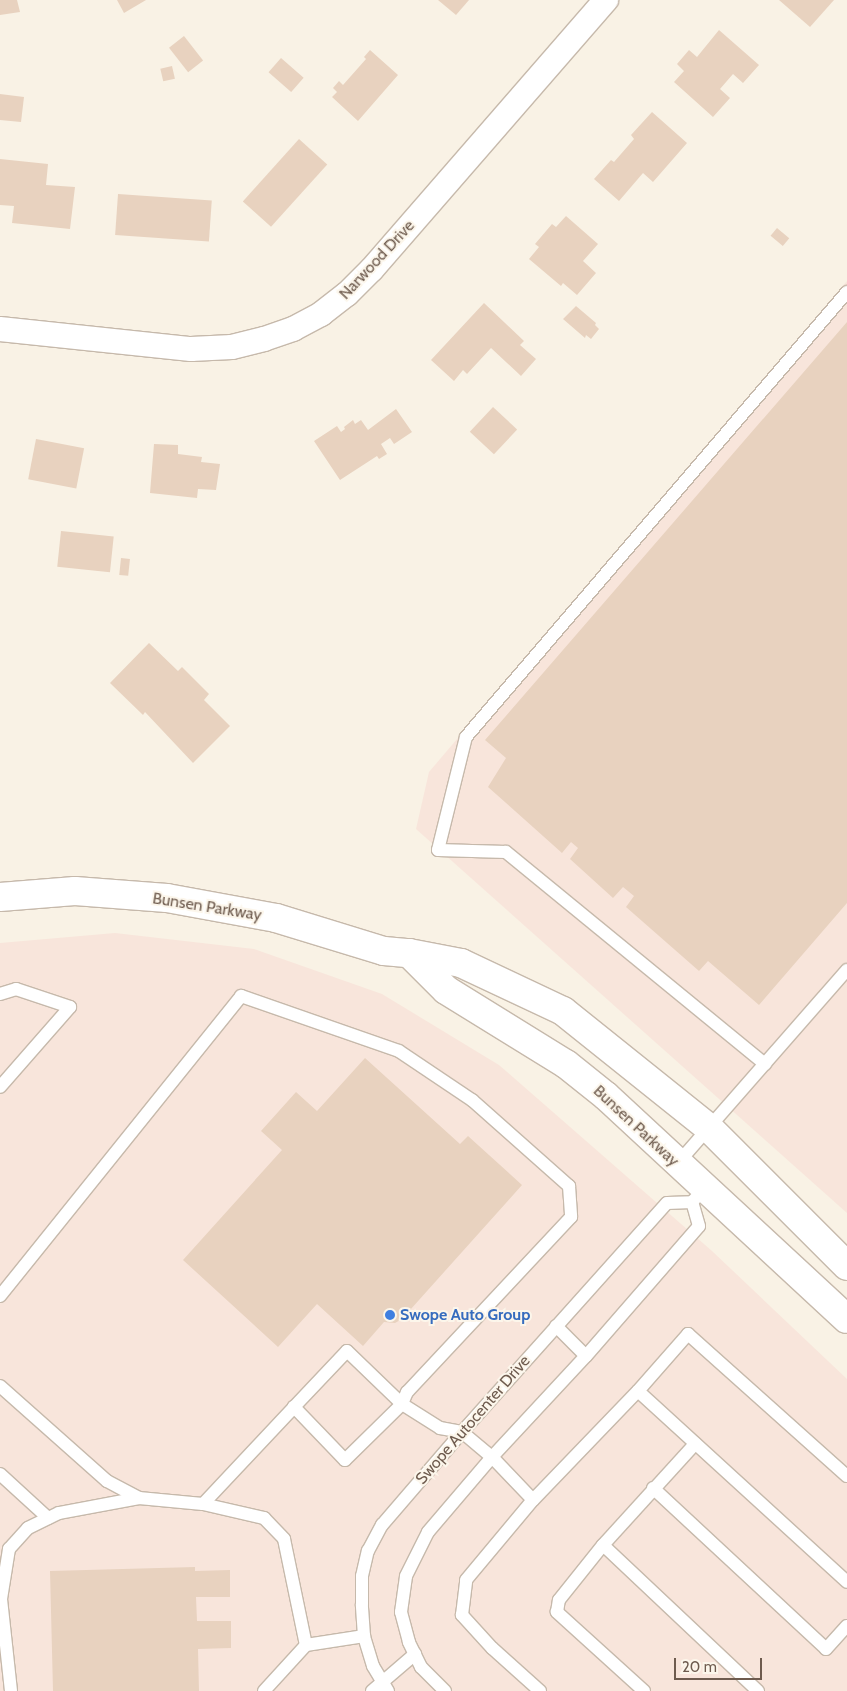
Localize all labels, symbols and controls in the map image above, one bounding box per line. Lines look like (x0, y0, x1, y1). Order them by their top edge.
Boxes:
street label: Narwood Drive (335, 216, 419, 304)
street label: Bunsen Parkway (151, 889, 263, 925)
street label: Bunsen Parkway (589, 1081, 683, 1171)
place label: Swope Auto Group (400, 1305, 530, 1325)
marker: Swope Auto Group (384, 1309, 396, 1321)
street label: Swope Autocenter Drive (412, 1352, 534, 1488)
scale bar (677, 1648, 764, 1680)
text: 20 m (682, 1658, 717, 1676)

